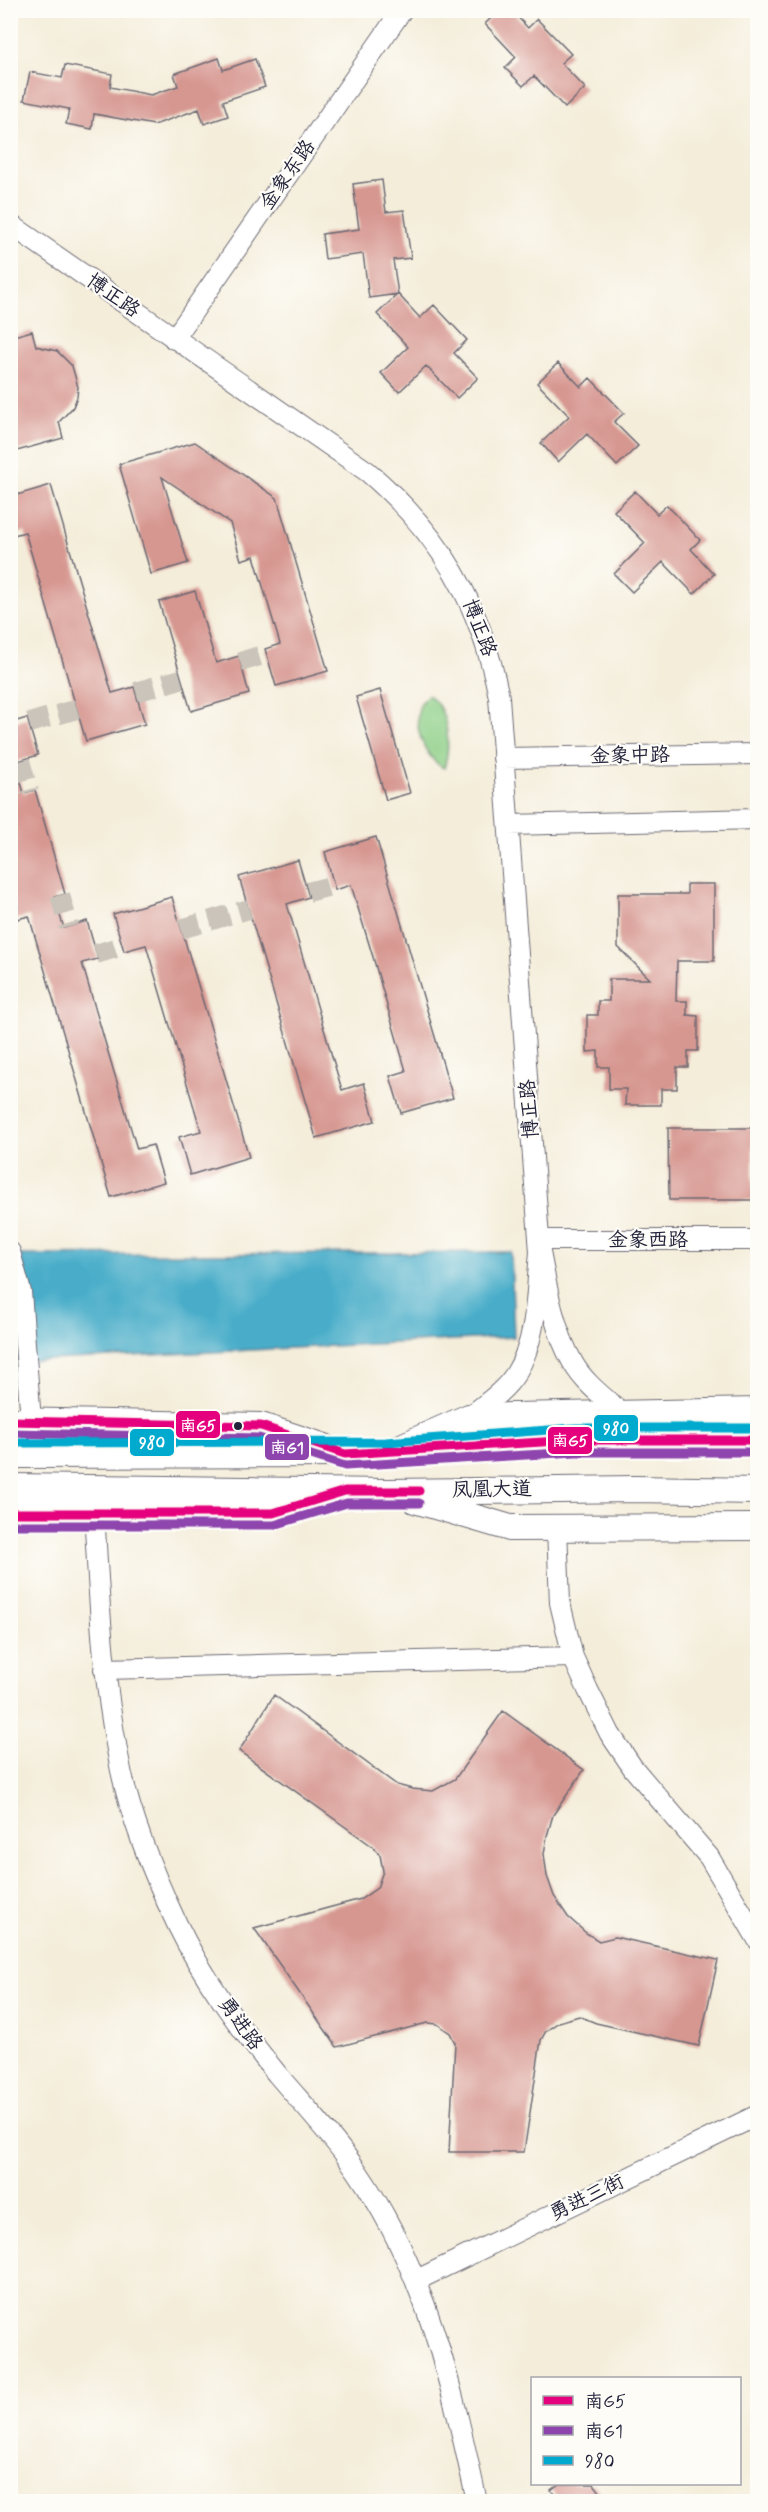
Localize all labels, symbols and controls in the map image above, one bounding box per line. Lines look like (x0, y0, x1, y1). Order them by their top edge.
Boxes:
street label: 金象东路 (254, 134, 323, 216)
street label: 博正路 (81, 268, 146, 325)
street label: 博正路 (456, 595, 503, 662)
street label: 金象中路 (590, 742, 671, 770)
street label: 博正路 (514, 1077, 546, 1140)
street label: 金象西路 (608, 1227, 689, 1254)
line badge: 南G5 (175, 1410, 221, 1439)
line badge: 980 (593, 1414, 639, 1442)
text: 南G5 (180, 1416, 216, 1437)
text: 980 (603, 1419, 629, 1440)
unlabelled marker (232, 1420, 244, 1432)
line badge: 南G5 (547, 1426, 593, 1455)
line badge: 980 (129, 1428, 175, 1457)
text: 南G5 (552, 1431, 588, 1452)
text: 980 (139, 1433, 165, 1454)
line badge: 南G1 (264, 1433, 310, 1461)
text: 南G1 (270, 1438, 304, 1459)
street label: 凤凰大道 (452, 1476, 532, 1504)
street label: 勇进路 (211, 1992, 269, 2057)
street label: 勇进三街 (545, 2168, 629, 2228)
legend (531, 2377, 741, 2485)
text: 南G5 (585, 2390, 626, 2414)
text: 南G1 (585, 2420, 623, 2444)
text: 980 (585, 2450, 615, 2474)

